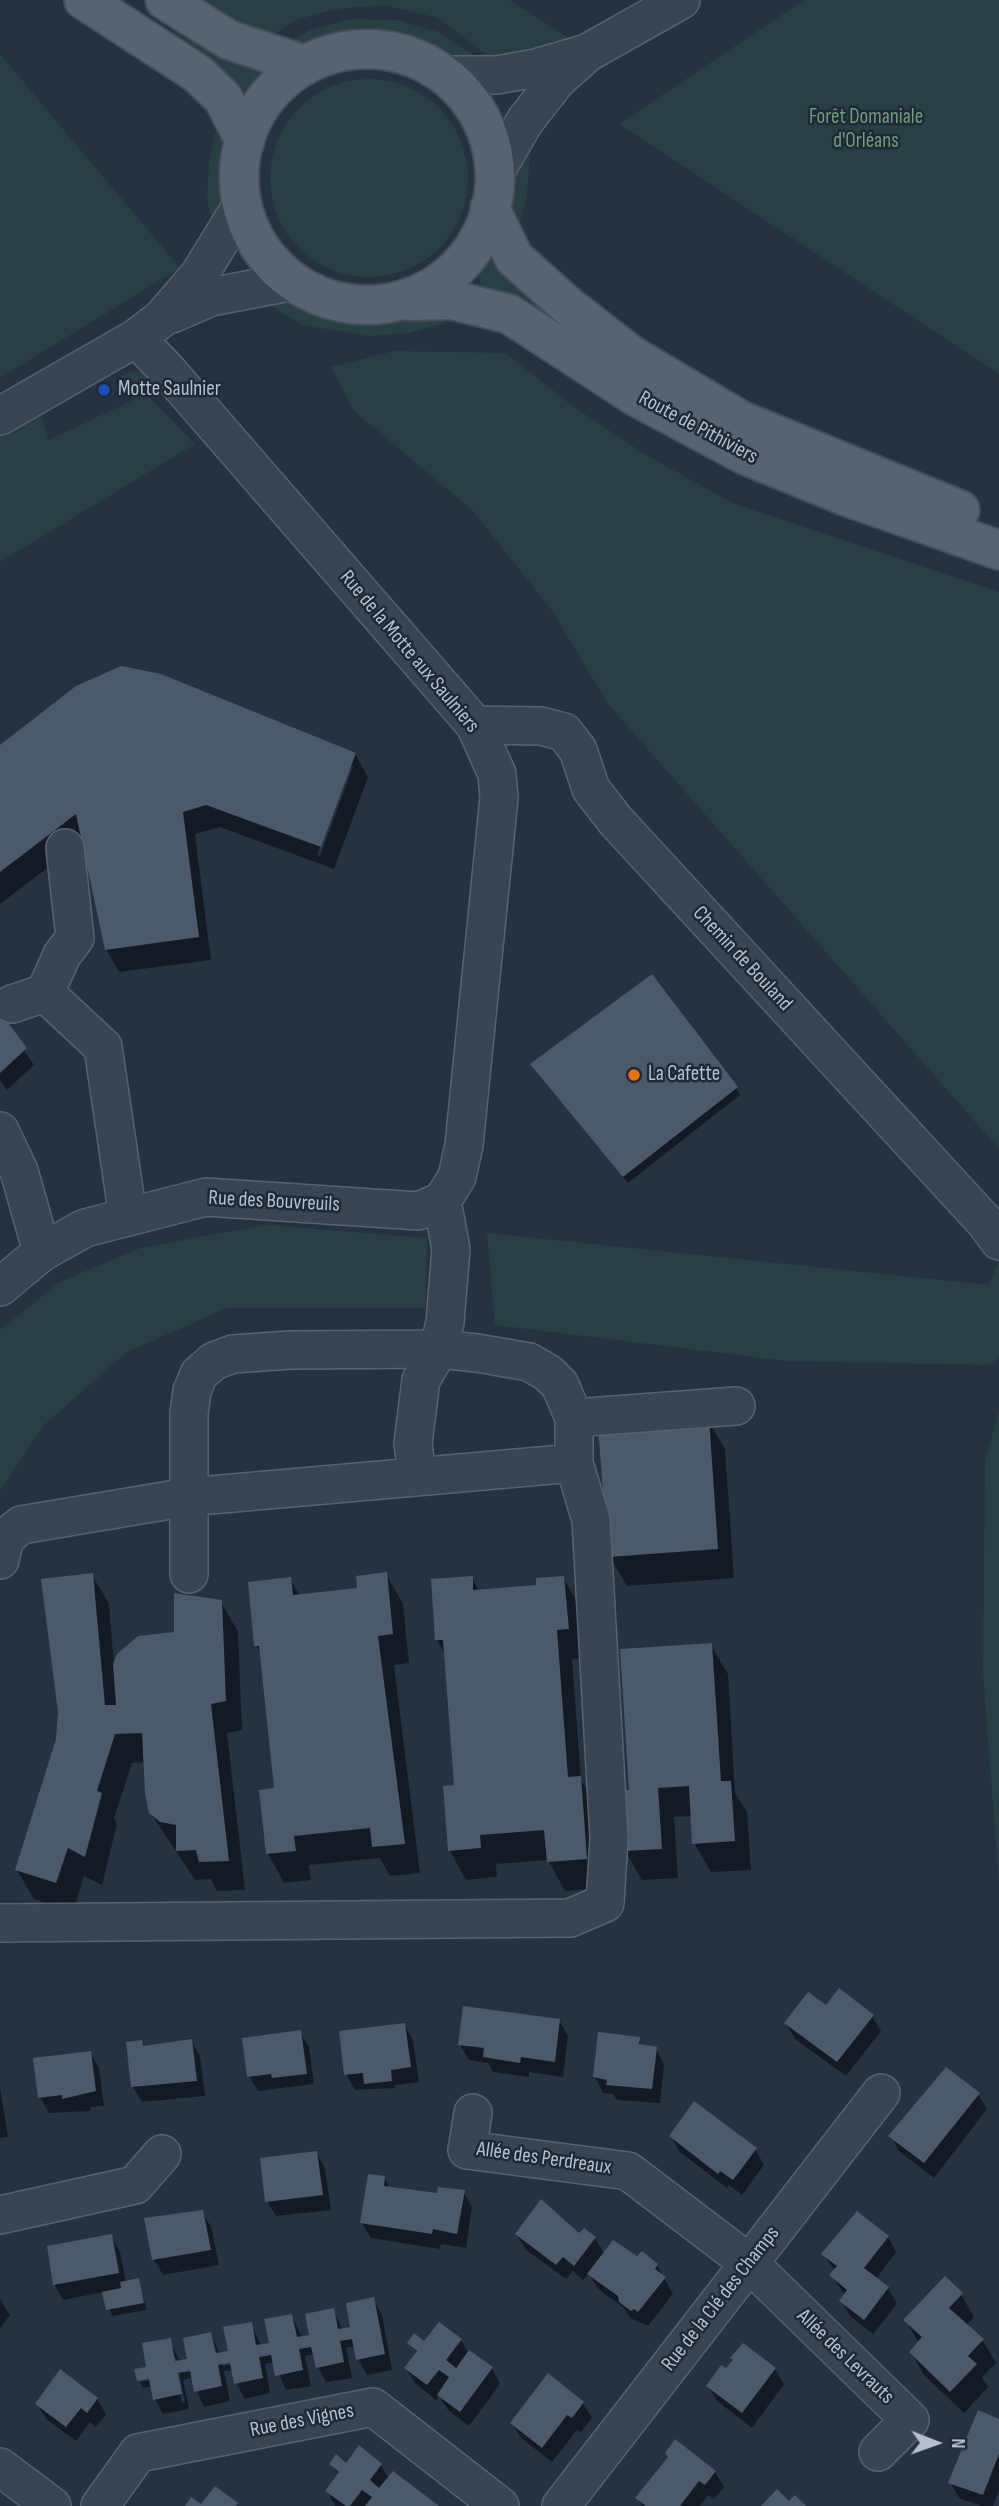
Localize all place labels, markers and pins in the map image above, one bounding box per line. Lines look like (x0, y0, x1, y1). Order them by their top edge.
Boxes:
place label: Motte Saulnier (118, 377, 221, 403)
marker: Motte Saulnier (96, 382, 112, 398)
place label: La Cafette (648, 1062, 720, 1088)
marker: La Cafette (626, 1067, 642, 1083)

